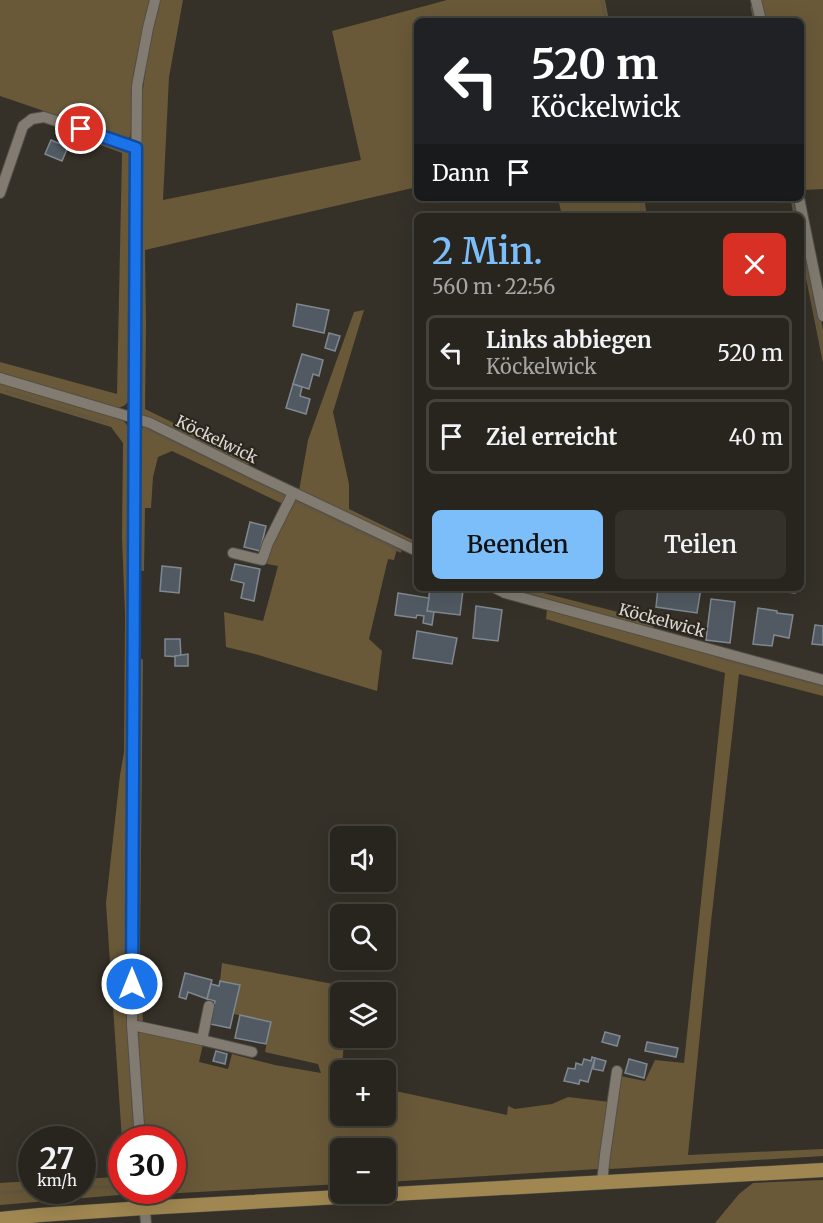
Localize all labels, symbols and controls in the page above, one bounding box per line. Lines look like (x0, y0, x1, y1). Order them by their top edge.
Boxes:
text: 520 m (531, 38, 658, 90)
icon: left (432, 42, 510, 120)
text: Köckelwick (531, 90, 680, 124)
pin (55, 103, 106, 154)
icon: arrive (64, 112, 97, 145)
icon: arrive (502, 156, 535, 189)
text: Dann (432, 159, 490, 187)
text: 2 Min. (432, 229, 543, 274)
button: close (723, 233, 786, 296)
text: 560 m · 22:56 (432, 274, 555, 299)
text: Links abbiegen (486, 326, 652, 354)
icon: left (435, 336, 468, 369)
text: 520 m (717, 339, 783, 367)
text: Köckelwick (486, 354, 597, 379)
street label: Köckelwick (173, 411, 262, 468)
icon: arrive (435, 420, 468, 453)
text: Ziel erreicht (486, 423, 617, 451)
text: 40 m (728, 423, 783, 451)
button: Beenden (432, 510, 603, 579)
button: Teilen (615, 510, 786, 579)
street label: Köckelwick (617, 599, 708, 641)
map controls (330, 826, 396, 1204)
button: sound (330, 826, 396, 892)
button: search (330, 904, 396, 970)
position arrow (100, 952, 164, 1016)
button: layers (330, 982, 396, 1048)
button: + (330, 1060, 396, 1126)
speed limit sign: 30 (108, 1126, 186, 1204)
button: − (330, 1138, 396, 1204)
text: 27 (40, 1139, 74, 1177)
text: km/h (37, 1171, 77, 1190)

